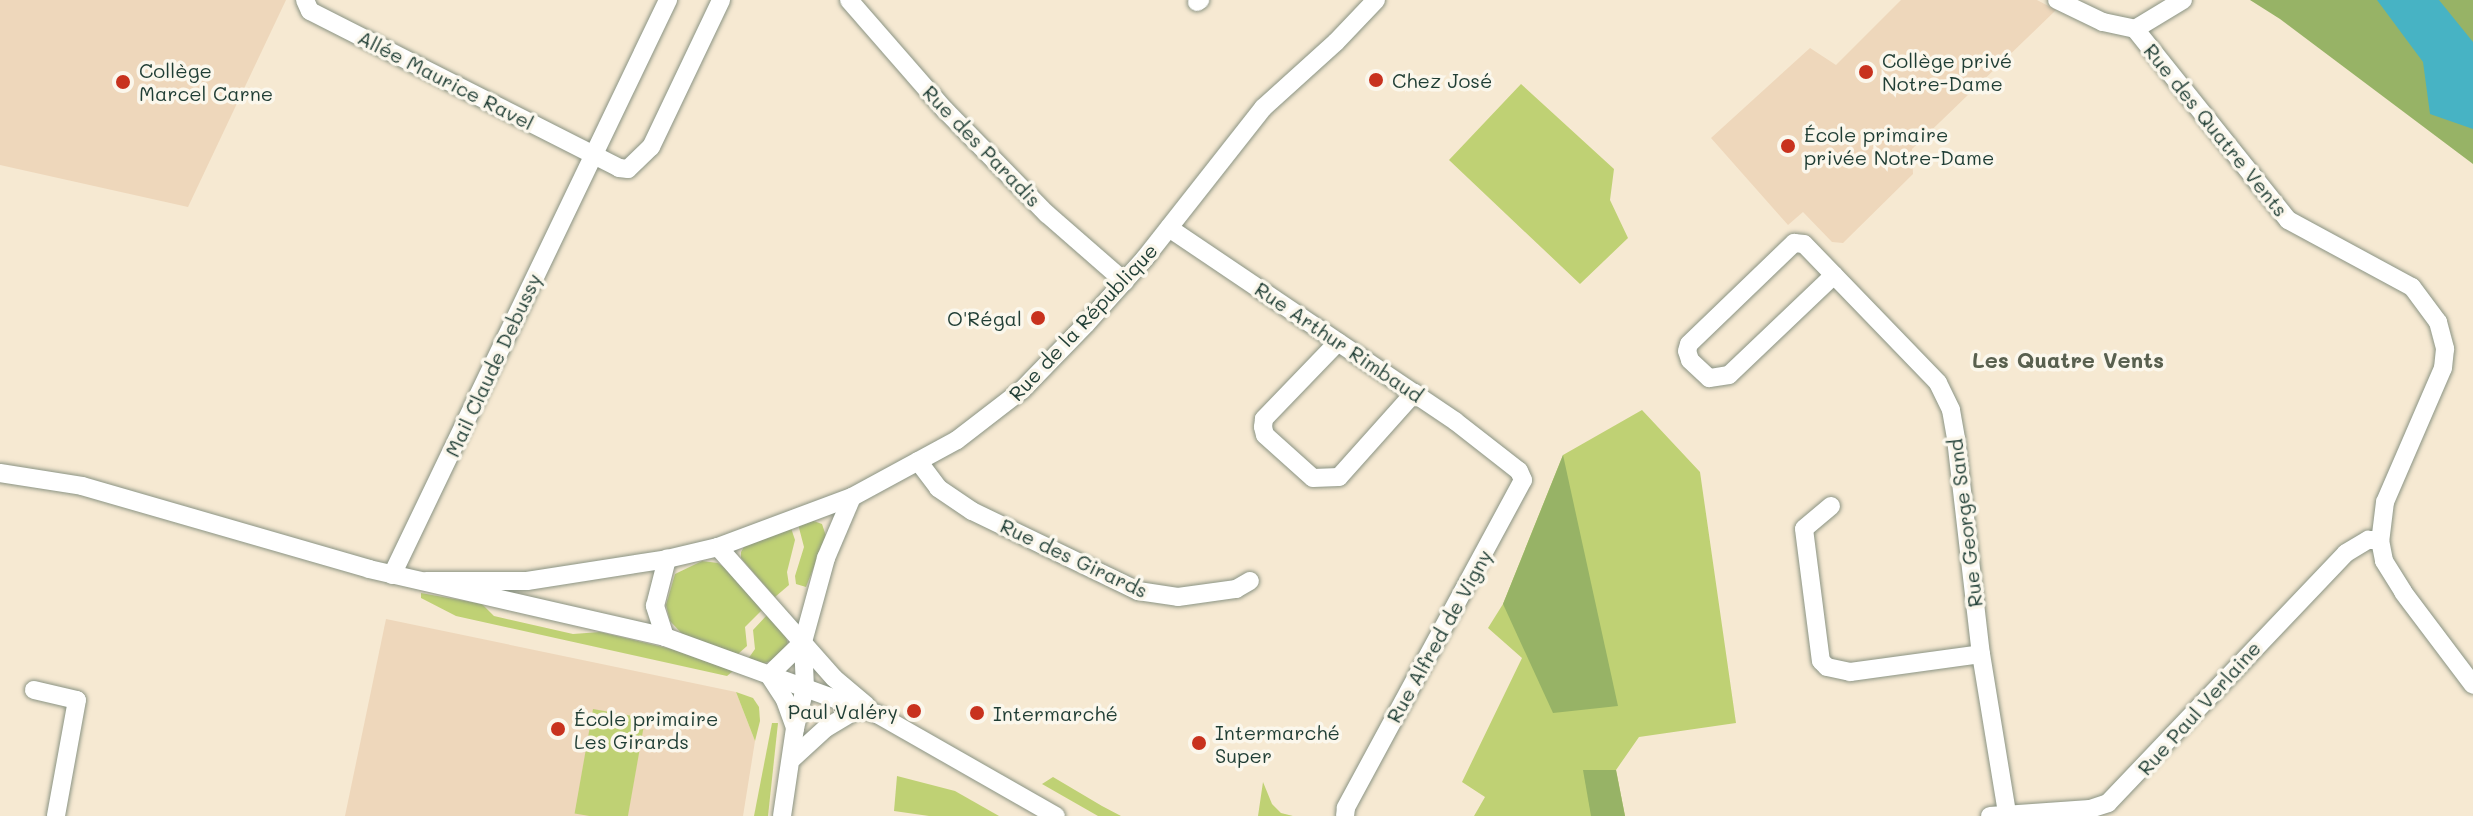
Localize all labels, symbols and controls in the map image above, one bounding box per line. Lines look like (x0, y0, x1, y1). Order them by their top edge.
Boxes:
street label: Allée Maurice Ravel (354, 25, 538, 135)
street label: Rue des Quatre Vents (2139, 39, 2293, 221)
place label: Collège privé Notre-Dame (1882, 48, 2012, 95)
place label: Collège Marcel Carne (139, 58, 273, 105)
marker: Collège privé Notre-Dame (1857, 63, 1875, 81)
place label: Chez José (1392, 68, 1492, 92)
marker: Chez José (1367, 71, 1385, 89)
marker: Collège Marcel Carne (114, 73, 132, 91)
street label: Rue des Paradis (918, 80, 1046, 212)
place label: École primaire privée Notre-Dame (1804, 122, 1994, 169)
marker: École primaire privée Notre-Dame (1779, 137, 1797, 155)
street label: Rue de la République (1004, 238, 1162, 406)
street label: Mail Claude Debussy (440, 269, 546, 461)
street label: Rue Arthur Rimbaud (1250, 277, 1428, 407)
place label: O'Régal (947, 306, 1022, 330)
marker: O'Régal (1029, 309, 1047, 327)
district label: Les Quatre Vents (1972, 347, 2164, 373)
street label: Rue George Sand (1943, 437, 1987, 609)
street label: Rue des Girards (997, 513, 1151, 603)
street label: Rue Alfred de Vigny (1381, 545, 1497, 727)
street label: Rue Paul Verlaine (2133, 636, 2265, 780)
place label: Paul Valéry (788, 699, 898, 723)
place label: Intermarché (993, 701, 1118, 725)
marker: Paul Valéry (905, 702, 923, 720)
marker: Intermarché (968, 704, 986, 722)
place label: École primaire Les Girards (574, 706, 718, 753)
marker: École primaire Les Girards (549, 720, 567, 738)
place label: Intermarché Super (1215, 720, 1340, 767)
marker: Intermarché Super (1190, 734, 1208, 752)

